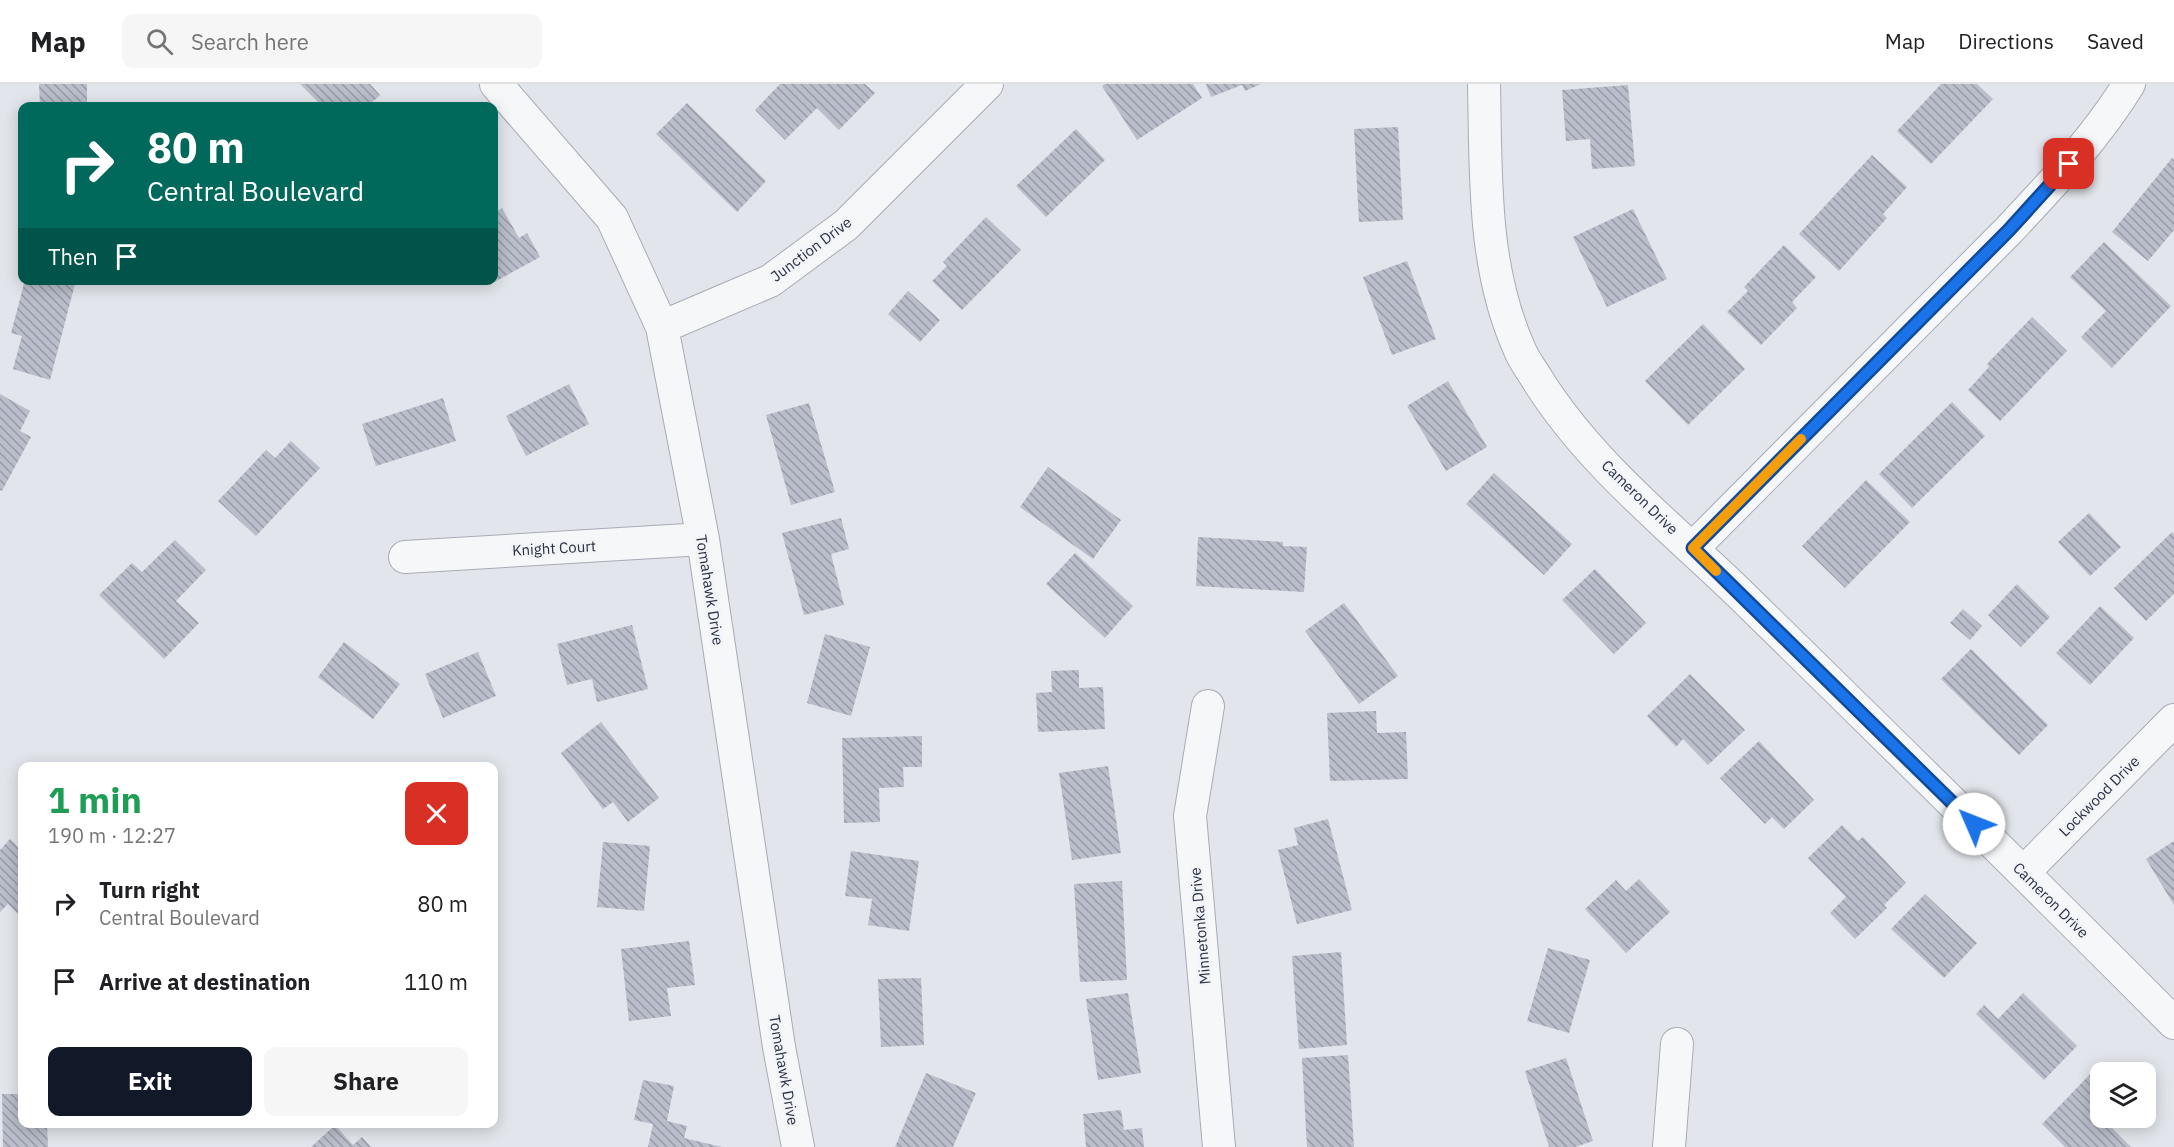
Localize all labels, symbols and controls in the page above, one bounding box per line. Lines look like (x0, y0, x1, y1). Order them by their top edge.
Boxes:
search box (122, 14, 542, 68)
text: Map (30, 23, 86, 60)
icon: search (143, 25, 176, 58)
text: Search here (191, 27, 309, 56)
text: Map (1885, 27, 1925, 55)
text: Directions (1958, 27, 2054, 55)
text: Saved (2087, 27, 2144, 55)
text: 80 m (147, 120, 245, 175)
icon: right (48, 126, 126, 204)
pin (2043, 138, 2094, 189)
icon: arrive (2052, 147, 2085, 180)
text: Central Boulevard (147, 173, 364, 208)
street label: Junction Drive (767, 212, 855, 286)
icon: arrive (110, 240, 143, 273)
text: Then (48, 242, 98, 271)
street label: Cameron Drive (1598, 456, 1682, 538)
street label: Tomahawk Drive (692, 534, 728, 646)
street label: Knight Court (512, 536, 596, 560)
street label: Lockwood Drive (2055, 752, 2143, 840)
text: 1 min (48, 776, 142, 823)
button: close (405, 782, 468, 845)
position arrow (1942, 792, 2006, 856)
text: 190 m · 12:27 (48, 822, 176, 849)
street label: Cameron Drive (2009, 858, 2093, 942)
street label: Minnetonka Drive (1185, 867, 1215, 985)
text: Turn right (99, 875, 200, 904)
icon: right (48, 887, 81, 920)
text: 80 m (417, 889, 468, 918)
text: Central Boulevard (99, 904, 260, 931)
icon: arrive (48, 965, 81, 998)
text: Arrive at destination (99, 967, 310, 996)
text: 110 m (404, 967, 468, 996)
street label: Tomahawk Drive (765, 1014, 803, 1126)
button: Exit (48, 1047, 252, 1116)
button: Share (264, 1047, 468, 1116)
map controls (2090, 1062, 2156, 1128)
button: layers (2090, 1062, 2156, 1128)

